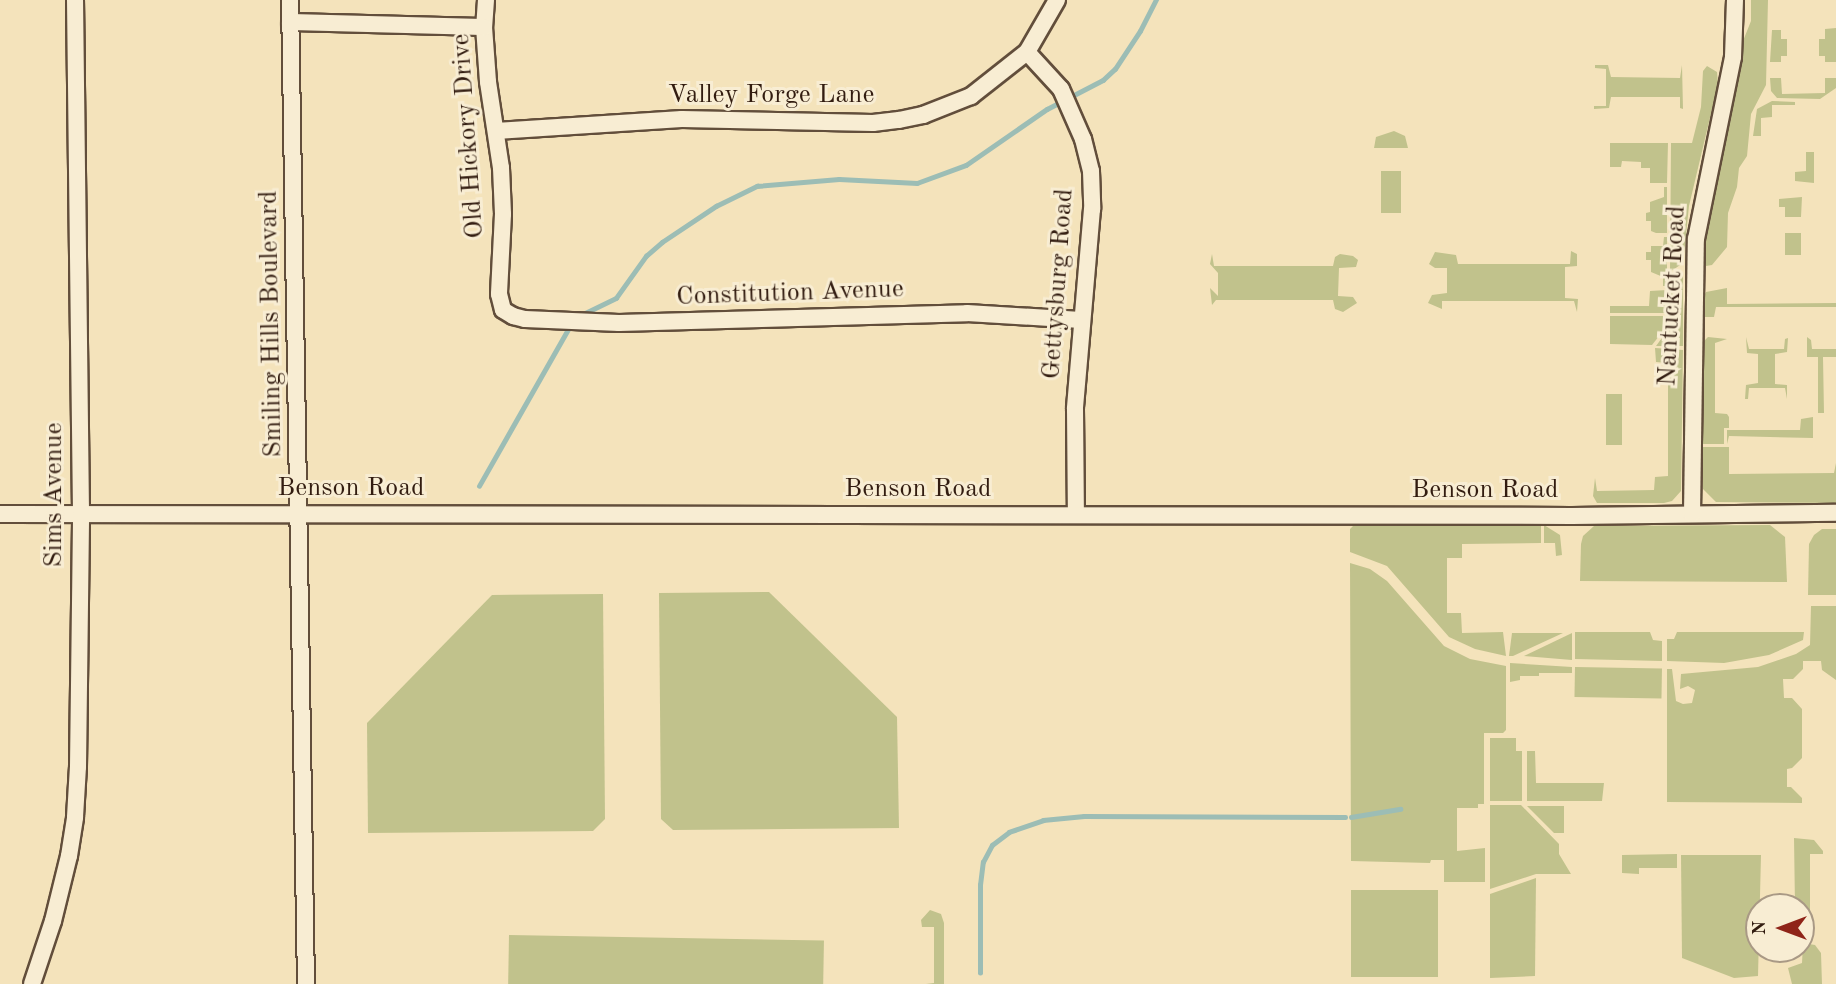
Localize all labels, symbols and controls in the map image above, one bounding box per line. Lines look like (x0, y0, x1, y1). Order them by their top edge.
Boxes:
street label: Old Hickory Drive (446, 32, 492, 240)
street label: Valley Forge Lane (668, 80, 874, 112)
street label: Gettysburg Road (1037, 188, 1081, 380)
street label: Smiling Hills Boulevard (254, 190, 290, 458)
street label: Nantucket Road (1653, 205, 1693, 387)
street label: Constitution Avenue (676, 274, 904, 314)
street label: Sims Avenue (39, 423, 71, 567)
street label: Benson Road (277, 473, 425, 505)
street label: Benson Road (844, 474, 992, 506)
street label: Benson Road (1411, 475, 1559, 507)
north arrow (1745, 893, 1815, 963)
text: N (1751, 921, 1770, 935)

